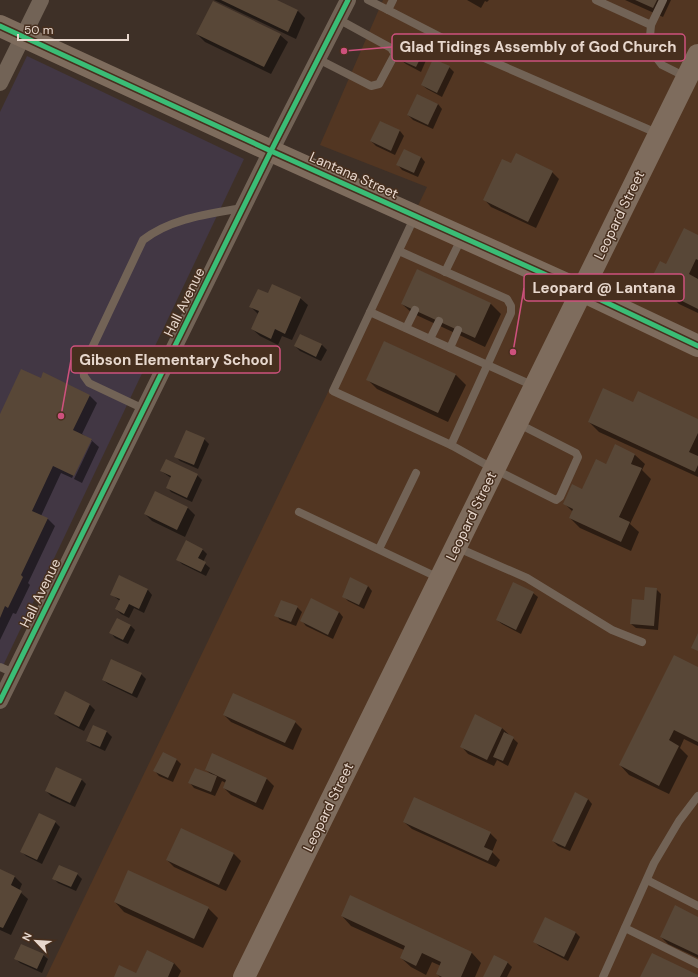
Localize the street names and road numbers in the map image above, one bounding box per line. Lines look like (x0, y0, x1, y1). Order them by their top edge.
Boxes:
street label: Lantana Street (307, 147, 401, 203)
street label: Leopard Street (590, 168, 648, 262)
street label: Hall Avenue (160, 264, 208, 340)
street label: Leopard Street (442, 469, 500, 563)
street label: Hall Avenue (16, 555, 64, 631)
street label: Leopard Street (299, 760, 357, 854)

